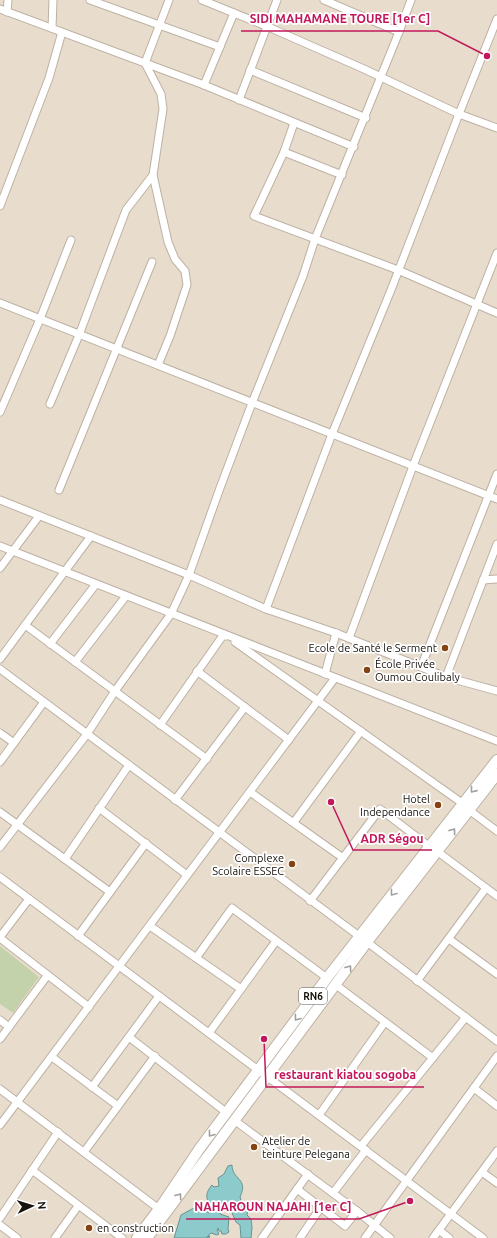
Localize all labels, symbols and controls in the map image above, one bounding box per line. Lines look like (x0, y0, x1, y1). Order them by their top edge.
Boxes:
callout: SIDI MAHAMANE TOURE [1er C] (241, 7, 438, 31)
text: SIDI MAHAMANE TOURE [1er C] (250, 12, 430, 25)
place label: Ecole de Santé le Serment (309, 642, 438, 654)
marker: Ecole de Santé le Serment (440, 643, 450, 653)
place label: École Privée Oumou Coulibaly (375, 657, 461, 683)
marker: École Privée Oumou Coulibaly (362, 665, 372, 675)
one-way arrow (470, 786, 477, 793)
place label: Hotel Independance (360, 793, 430, 818)
marker: Hotel Independance (433, 800, 443, 810)
callout: ADR Ségou (353, 826, 432, 850)
one-way arrow (448, 829, 455, 836)
text: ADR Ségou (361, 832, 423, 845)
place label: Complexe Scolaire ESSEC (212, 852, 284, 877)
marker: Complexe Scolaire ESSEC (287, 859, 297, 869)
one-way arrow (391, 889, 398, 896)
one-way arrow (344, 965, 351, 972)
road number: RN6 (299, 988, 327, 1004)
one-way arrow (295, 1014, 302, 1021)
callout: restaurant kiatou sogoba (266, 1063, 424, 1087)
text: restaurant kiatou sogoba (274, 1068, 416, 1081)
one-way arrow (208, 1130, 216, 1137)
place label: Atelier de teinture Pelegana (262, 1135, 350, 1160)
marker: Atelier de teinture Pelegana (249, 1142, 259, 1152)
north arrow (12, 1186, 52, 1226)
one-way arrow (175, 1193, 182, 1200)
callout: NAHAROUN NAJAHI [1er C] (186, 1195, 359, 1219)
text: NAHAROUN NAJAHI [1er C] (194, 1200, 352, 1213)
text: N (36, 1201, 48, 1210)
place label: en construction (97, 1222, 174, 1234)
marker: en construction (84, 1223, 94, 1233)

